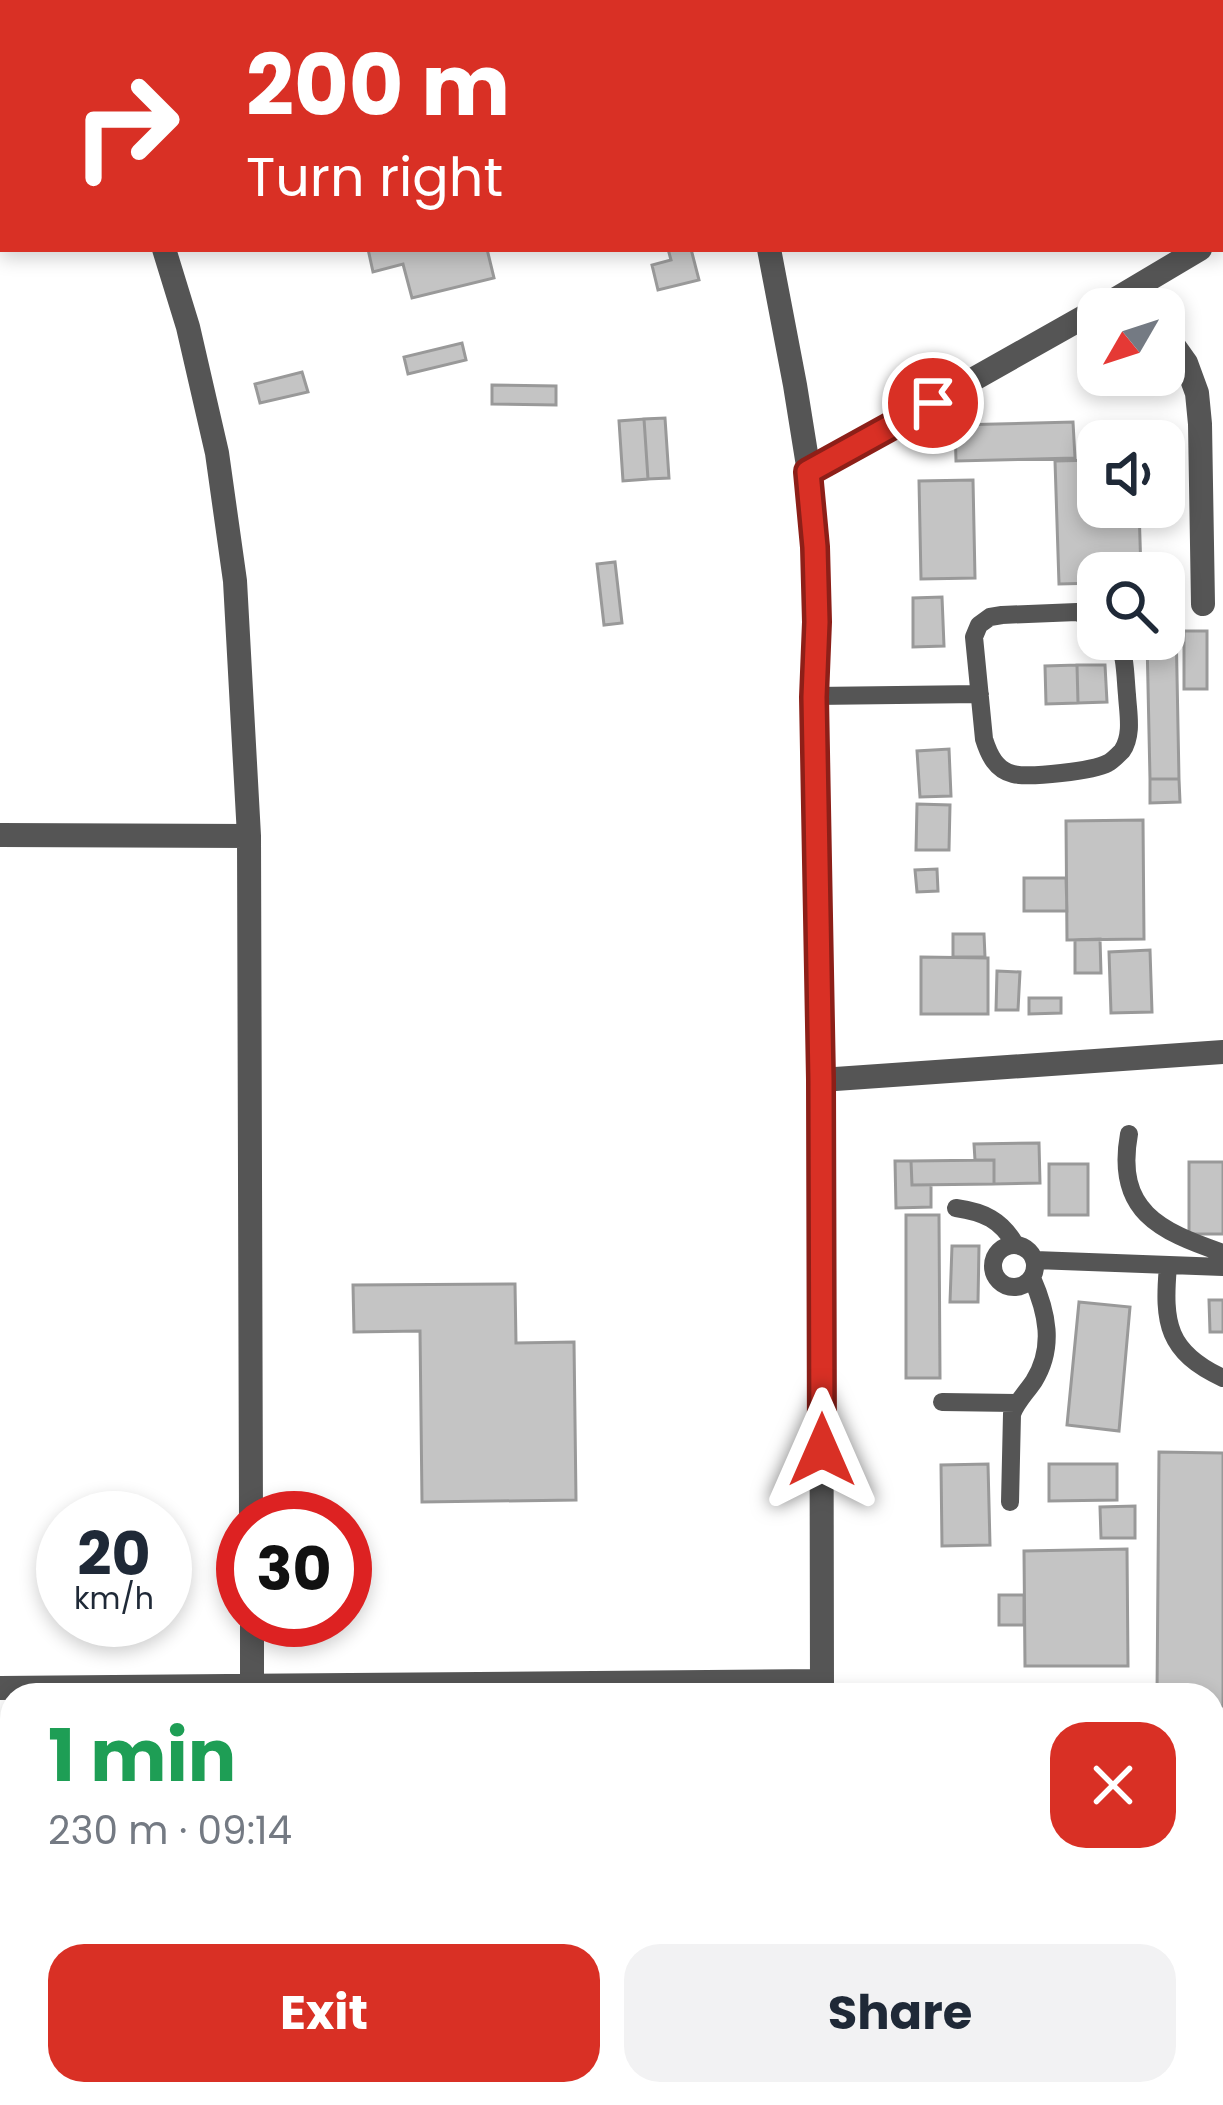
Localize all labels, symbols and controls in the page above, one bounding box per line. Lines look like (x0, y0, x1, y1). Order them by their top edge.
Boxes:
text: 200 m (246, 27, 510, 144)
icon: right (48, 48, 204, 204)
text: Turn right (246, 139, 503, 215)
north arrow (1077, 288, 1185, 396)
map controls (1077, 288, 1185, 660)
pin (882, 352, 984, 454)
icon: arrive (900, 370, 966, 436)
button: sound (1077, 420, 1185, 528)
button: search (1077, 552, 1185, 660)
position arrow (759, 1387, 885, 1513)
speed limit sign: 30 (216, 1491, 372, 1647)
text: 20 (77, 1512, 151, 1596)
text: km/h (74, 1577, 154, 1620)
text: 1 min (48, 1705, 236, 1806)
button: close (1050, 1722, 1176, 1848)
text: 230 m · 09:14 (48, 1803, 292, 1858)
button: Exit (48, 1944, 600, 2082)
button: Share (624, 1944, 1176, 2082)

